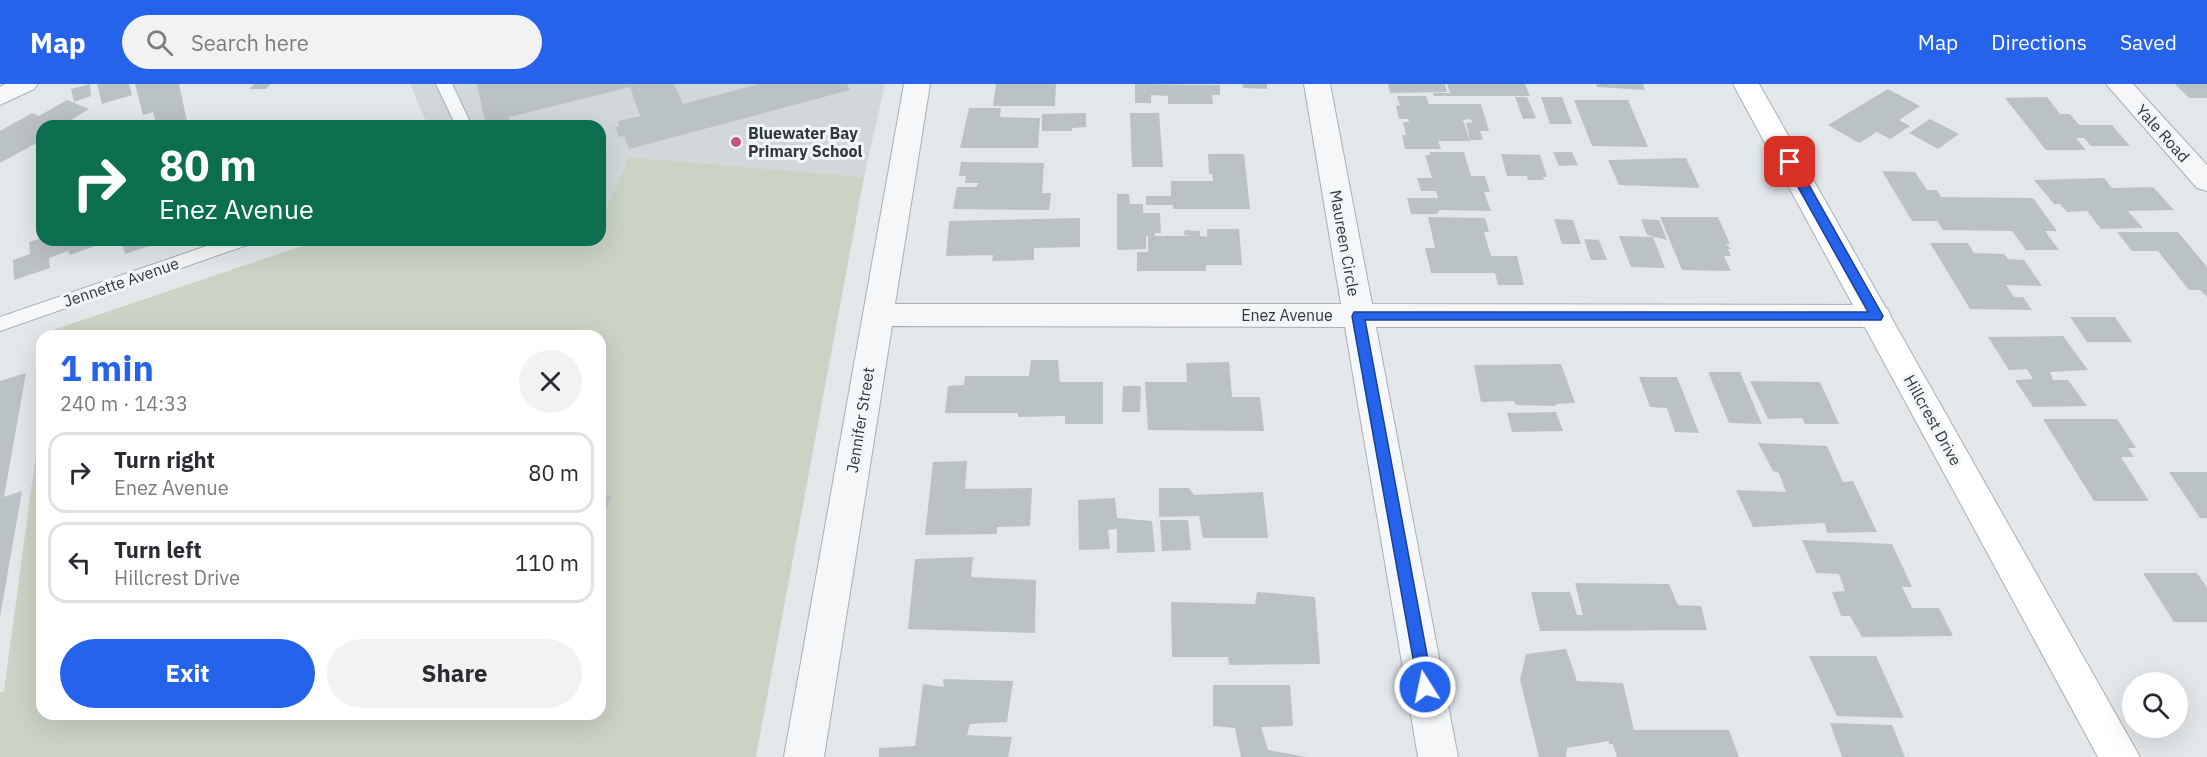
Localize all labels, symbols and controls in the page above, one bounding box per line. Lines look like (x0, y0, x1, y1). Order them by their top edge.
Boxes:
search box (122, 15, 542, 69)
text: Map (30, 24, 86, 61)
icon: search (143, 26, 176, 59)
text: Search here (191, 28, 309, 57)
text: Map (1918, 28, 1958, 56)
text: Directions (1991, 28, 2087, 56)
text: Saved (2120, 28, 2177, 56)
street label: Yale Road (2132, 100, 2194, 166)
place label: Bluewater Bay Primary School (748, 123, 863, 161)
marker: Bluewater Bay Primary School (729, 135, 743, 149)
pin (1764, 136, 1815, 187)
text: 80 m (159, 138, 257, 193)
icon: right (60, 144, 138, 222)
icon: arrive (1773, 145, 1806, 178)
street label: Maureen Circle (1326, 188, 1364, 298)
text: Enez Avenue (159, 191, 314, 226)
street label: Jennette Avenue (61, 253, 182, 311)
street label: Enez Avenue (1241, 305, 1333, 325)
text: 1 min (60, 344, 154, 391)
button: close (519, 350, 582, 413)
street label: Jennifer Street (842, 366, 878, 474)
street label: Hillcrest Drive (1900, 371, 1966, 469)
text: 240 m · 14:33 (60, 390, 188, 417)
text: Turn right (114, 445, 215, 474)
icon: right (63, 456, 96, 489)
text: 80 m (528, 458, 579, 487)
text: Enez Avenue (114, 474, 229, 501)
text: Turn left (114, 535, 202, 564)
icon: left (63, 546, 96, 579)
text: 110 m (515, 548, 579, 577)
text: Hillcrest Drive (114, 564, 240, 591)
button: Exit (60, 639, 315, 708)
button: Share (327, 639, 582, 708)
position arrow (1393, 655, 1457, 719)
map controls (2122, 672, 2188, 738)
button: search (2122, 672, 2188, 738)

